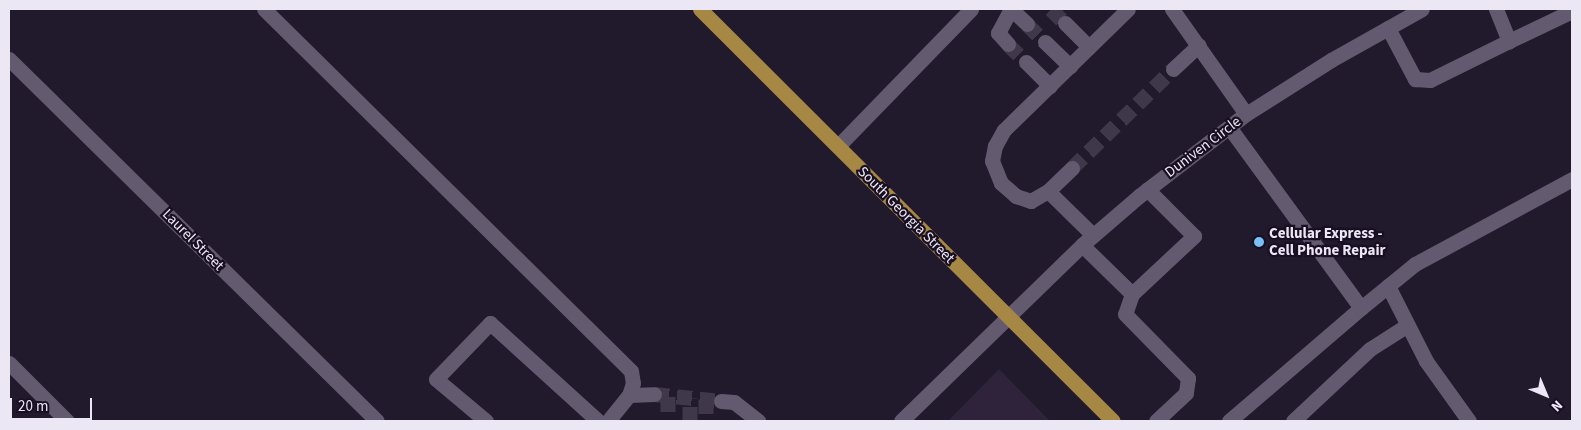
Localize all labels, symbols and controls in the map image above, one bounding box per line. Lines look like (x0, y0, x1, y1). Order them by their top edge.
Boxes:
street label: Duniven Circle (1162, 113, 1244, 181)
street label: South Georgia Street (854, 163, 958, 267)
street label: Laurel Street (158, 205, 228, 275)
place label: Cellular Express - Cell Phone Repair (1269, 224, 1386, 259)
marker: Cellular Express - Cell Phone Repair (1253, 236, 1265, 248)
north arrow (1521, 370, 1571, 420)
scale bar (12, 388, 95, 420)
text: N (1546, 395, 1567, 416)
text: 20 m (18, 396, 48, 417)

